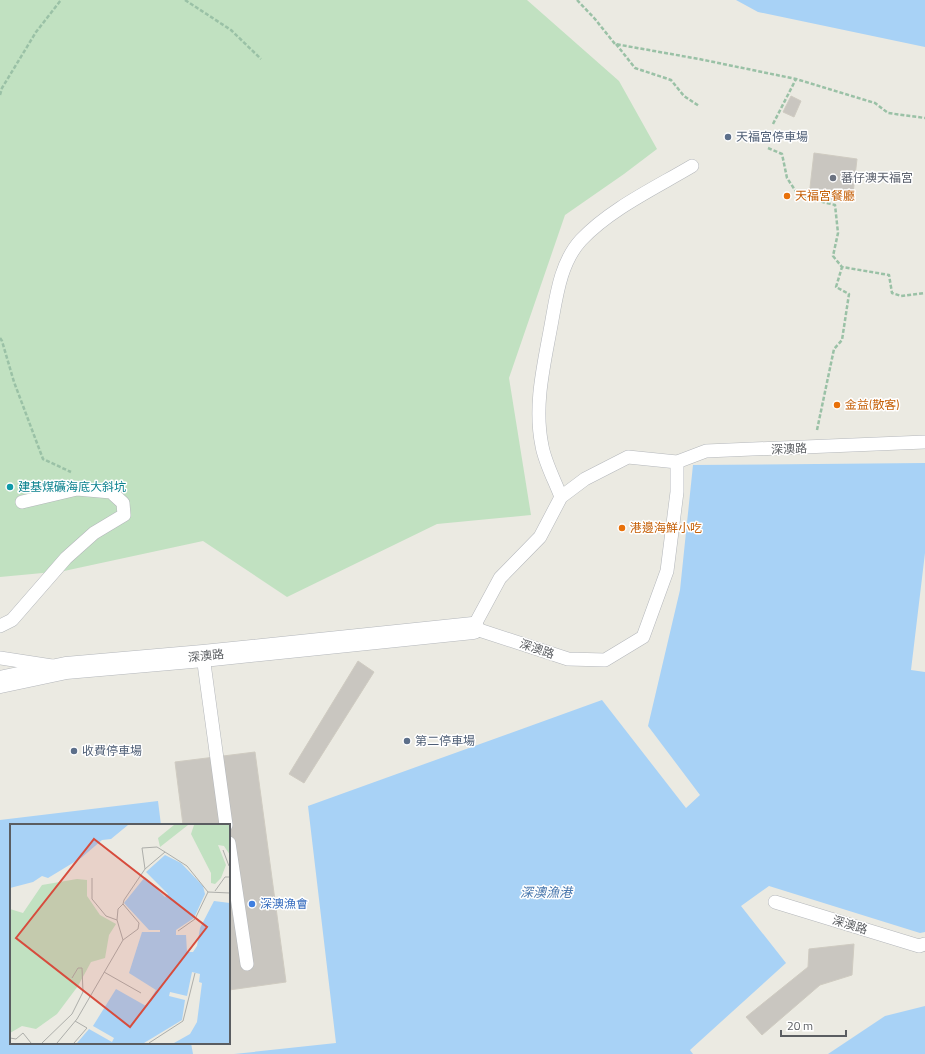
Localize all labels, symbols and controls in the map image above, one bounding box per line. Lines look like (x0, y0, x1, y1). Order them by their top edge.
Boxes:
place label: 天福宮停車場 (736, 127, 808, 146)
marker: 天福宮停車場 (723, 132, 733, 142)
place label: 蕃仔澳天福宮 (841, 168, 913, 187)
marker: 蕃仔澳天福宮 (828, 173, 838, 183)
place label: 天福宮餐廳 (795, 186, 855, 205)
marker: 天福宮餐廳 (782, 191, 792, 201)
place label: 金益(散客) (845, 395, 899, 414)
marker: 金益(散客) (832, 400, 842, 410)
street label: 深澳路 (771, 438, 807, 459)
place label: 建基煤礦海底大斜坑 (18, 477, 126, 496)
marker: 建基煤礦海底大斜坑 (5, 482, 15, 492)
place label: 港邊海鮮小吃 (630, 518, 702, 537)
marker: 港邊海鮮小吃 (617, 523, 627, 533)
street label: 深澳路 (517, 634, 557, 663)
street label: 深澳路 (187, 644, 225, 667)
place label: 第二停車場 (415, 731, 475, 750)
marker: 第二停車場 (402, 736, 412, 746)
place label: 收費停車場 (82, 741, 142, 760)
marker: 收費停車場 (69, 746, 79, 756)
inset map (10, 824, 230, 1044)
water label: 深澳漁港 (520, 882, 574, 902)
place label: 深澳漁會 (260, 894, 308, 913)
marker: 深澳漁會 (247, 899, 257, 909)
street label: 深澳路 (830, 910, 870, 939)
scale bar (781, 1012, 846, 1038)
text: 20 m (787, 1016, 813, 1035)

